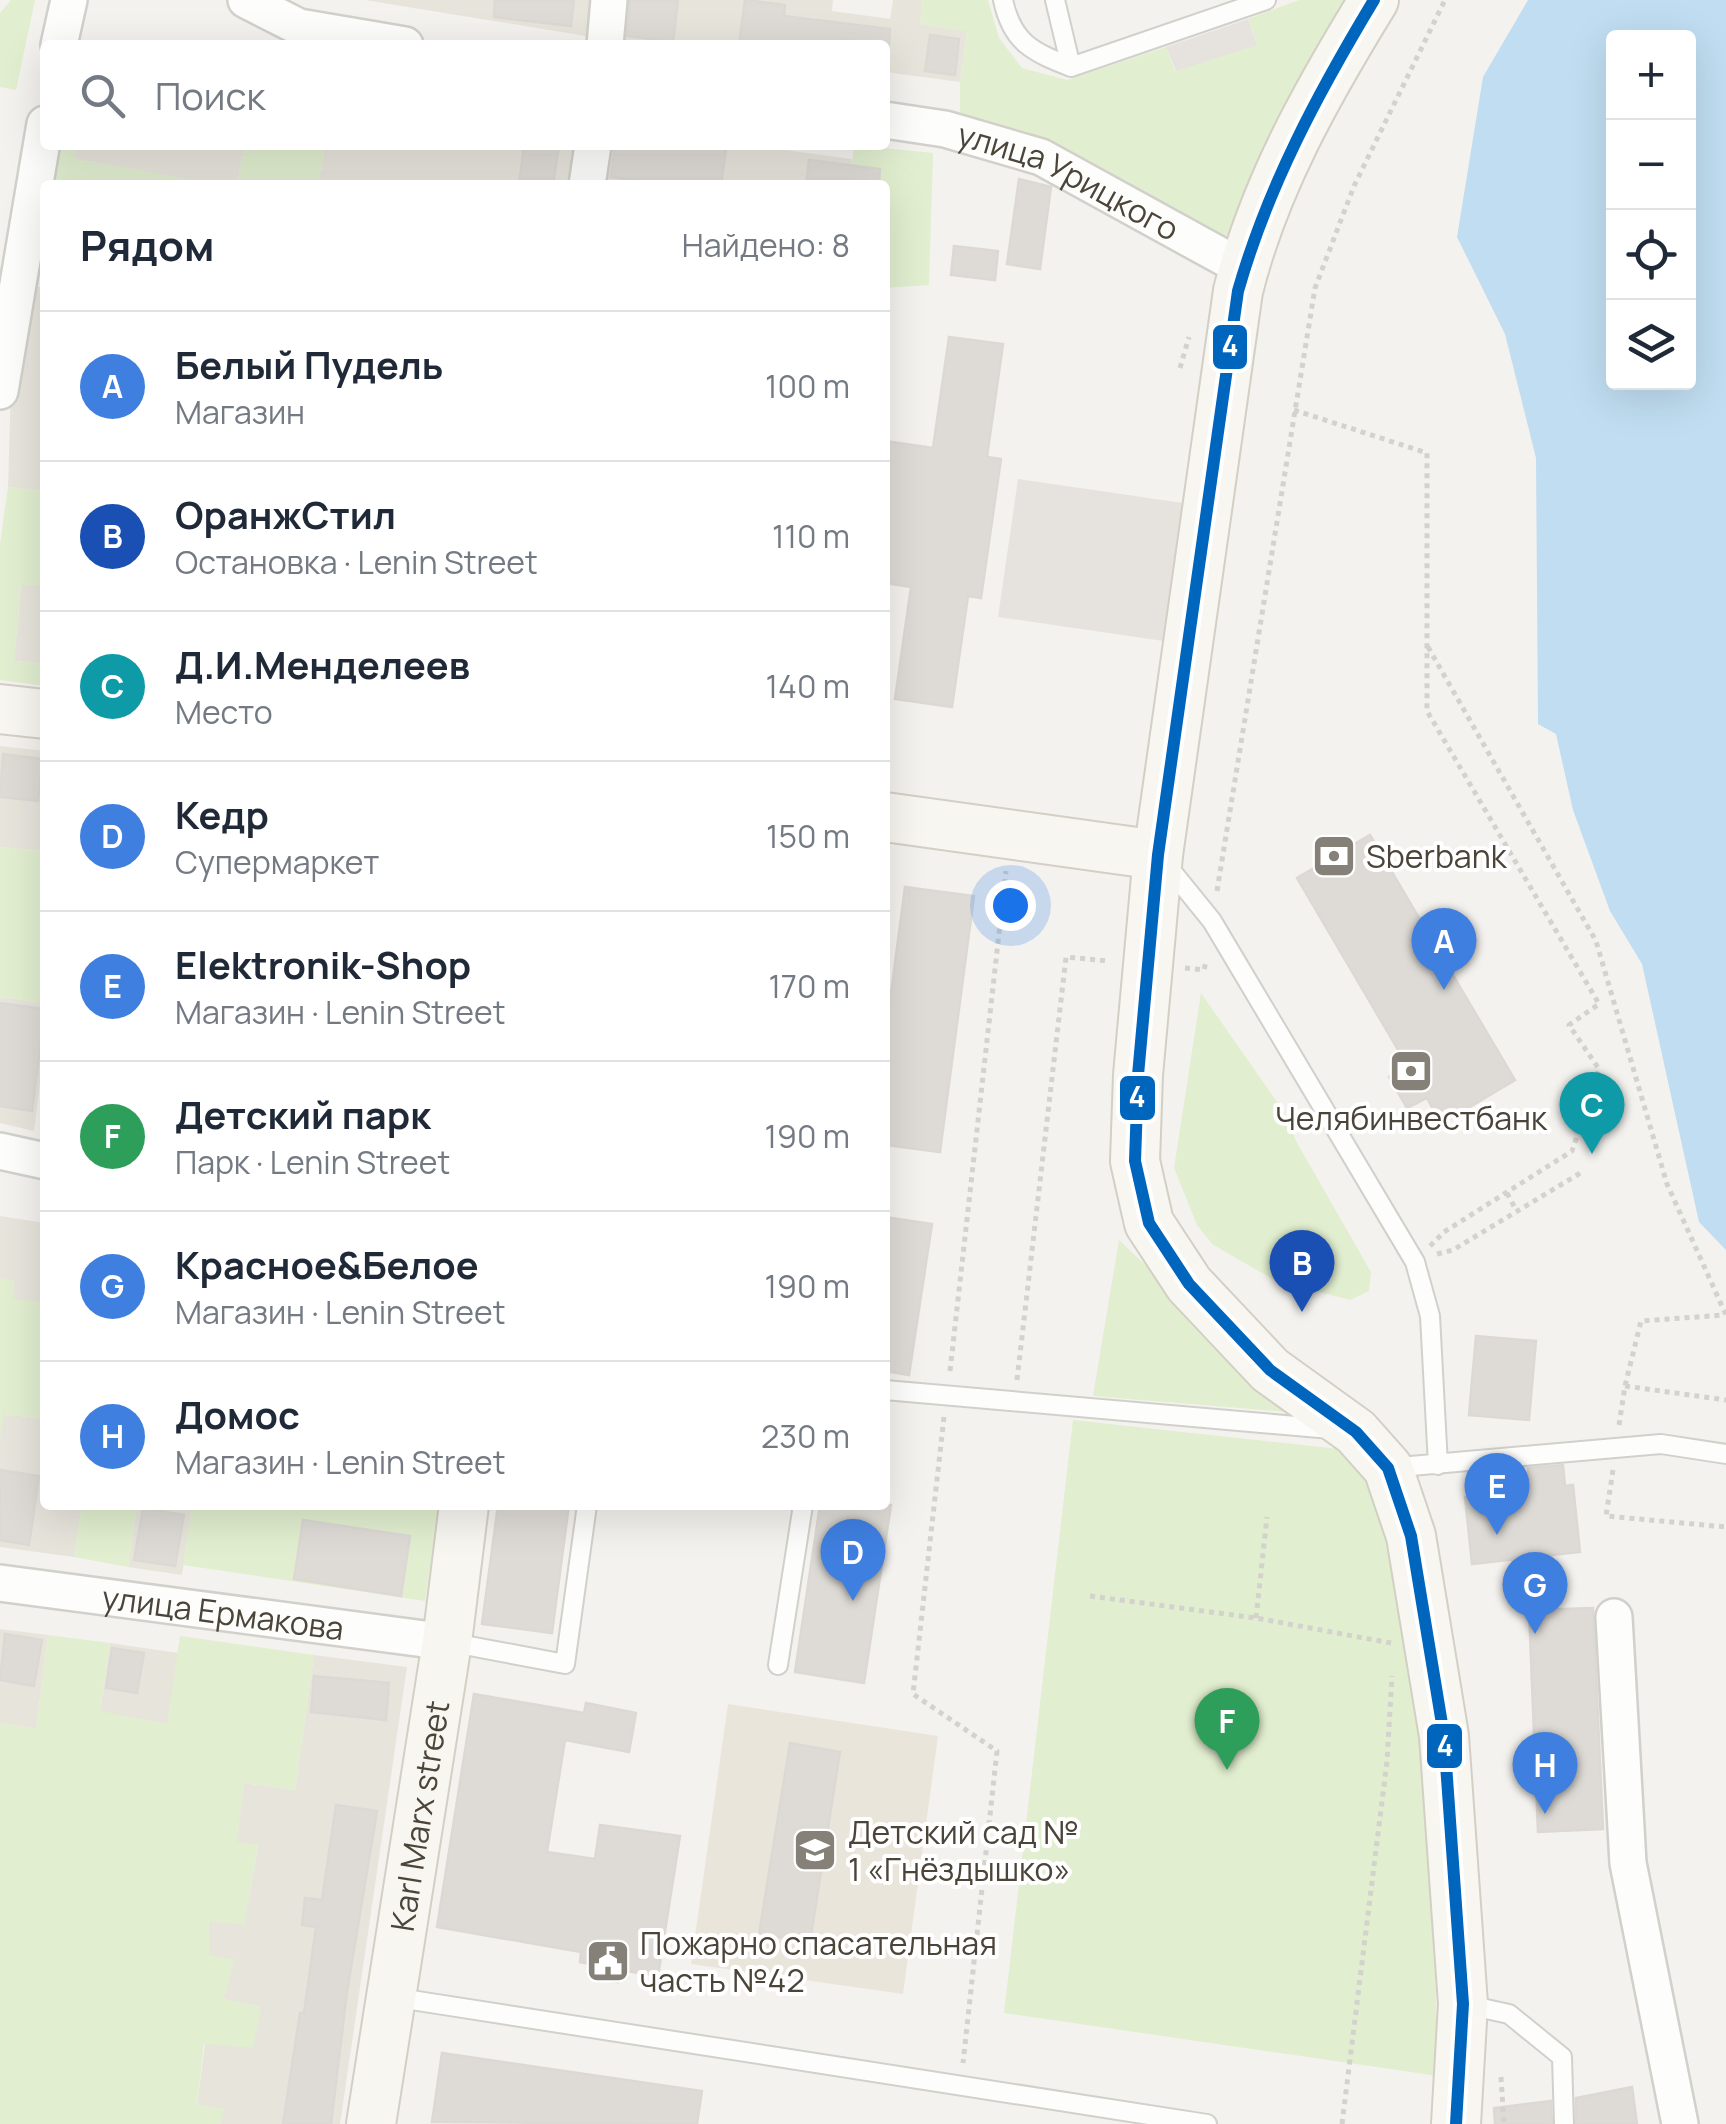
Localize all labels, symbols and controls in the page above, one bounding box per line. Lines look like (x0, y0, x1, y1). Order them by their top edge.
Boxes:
map controls (1606, 30, 1696, 390)
button: + (1606, 30, 1696, 120)
search box (40, 40, 890, 150)
icon: search (75, 68, 130, 123)
text: Поиск (155, 69, 265, 121)
street label: улица Урицкого (952, 112, 1187, 251)
button: − (1606, 120, 1696, 210)
button: locate (1606, 210, 1696, 300)
text: Рядом (80, 216, 214, 274)
text: Найдено: 8 (682, 223, 850, 267)
button: layers (1606, 300, 1696, 390)
line badge: 4 (1211, 323, 1249, 371)
text: 4 (1221, 326, 1239, 364)
text: Белый Пудель (175, 338, 443, 390)
text: A (102, 364, 123, 408)
text: 100 m (765, 364, 850, 408)
text: Магазин (175, 390, 305, 434)
text: ОранжСтил (175, 488, 396, 540)
text: B (102, 514, 123, 558)
text: 110 m (772, 514, 850, 558)
text: Остановка · Lenin Street (175, 540, 538, 584)
text: Д.И.Менделеев (175, 638, 470, 690)
text: C (101, 664, 124, 708)
text: 140 m (766, 664, 850, 708)
text: Место (175, 690, 273, 734)
text: Кедр (175, 788, 269, 840)
text: D (101, 814, 124, 858)
text: 150 m (766, 814, 850, 858)
bank icon: Sberbank (1311, 833, 1357, 879)
place label: Sberbank (1366, 834, 1508, 878)
text: Супермаркет (175, 840, 379, 884)
your location (985, 880, 1036, 931)
pin: A (1412, 908, 1476, 990)
text: Elektronik-Shop (175, 938, 471, 990)
text: E (103, 964, 122, 1008)
text: 170 m (768, 964, 850, 1008)
text: Магазин · Lenin Street (175, 990, 506, 1034)
bank icon: Челябинвестбанк (1388, 1048, 1434, 1094)
pin: C (1560, 1072, 1624, 1154)
line badge: 4 (1118, 1074, 1157, 1122)
text: 4 (1128, 1077, 1146, 1115)
text: Детский парк (175, 1088, 431, 1140)
place label: Челябинвестбанк (1275, 1096, 1548, 1140)
text: F (104, 1114, 121, 1158)
text: 190 m (765, 1114, 850, 1158)
text: Парк · Lenin Street (175, 1140, 450, 1184)
pin: B (1270, 1230, 1334, 1312)
text: Красное&Белое (175, 1238, 479, 1290)
text: G (101, 1264, 124, 1308)
text: 190 m (765, 1264, 850, 1308)
text: Магазин · Lenin Street (175, 1290, 506, 1334)
text: Домос (175, 1388, 300, 1440)
text: H (101, 1414, 124, 1458)
text: 230 m (761, 1414, 850, 1458)
text: Магазин · Lenin Street (175, 1440, 506, 1484)
pin: E (1464, 1452, 1530, 1535)
pin: D (820, 1518, 886, 1601)
pin: G (1502, 1552, 1568, 1634)
street label: улица Ермакова (100, 1575, 347, 1650)
pin: F (1194, 1688, 1260, 1770)
street label: Karl Marx street (380, 1697, 459, 1934)
line badge: 4 (1425, 1722, 1464, 1770)
text: 4 (1436, 1726, 1454, 1764)
pin: H (1512, 1732, 1578, 1814)
place label: Детский сад № 1 «Гнёздышко» (848, 1810, 1079, 1891)
school or university icon: Детский сад № 1 «Гнёздышко» (792, 1827, 838, 1873)
place label: Пожарно спасательная часть №42 (640, 1921, 997, 2002)
public building icon: Пожарно спасательная часть №42 (585, 1938, 631, 1984)

